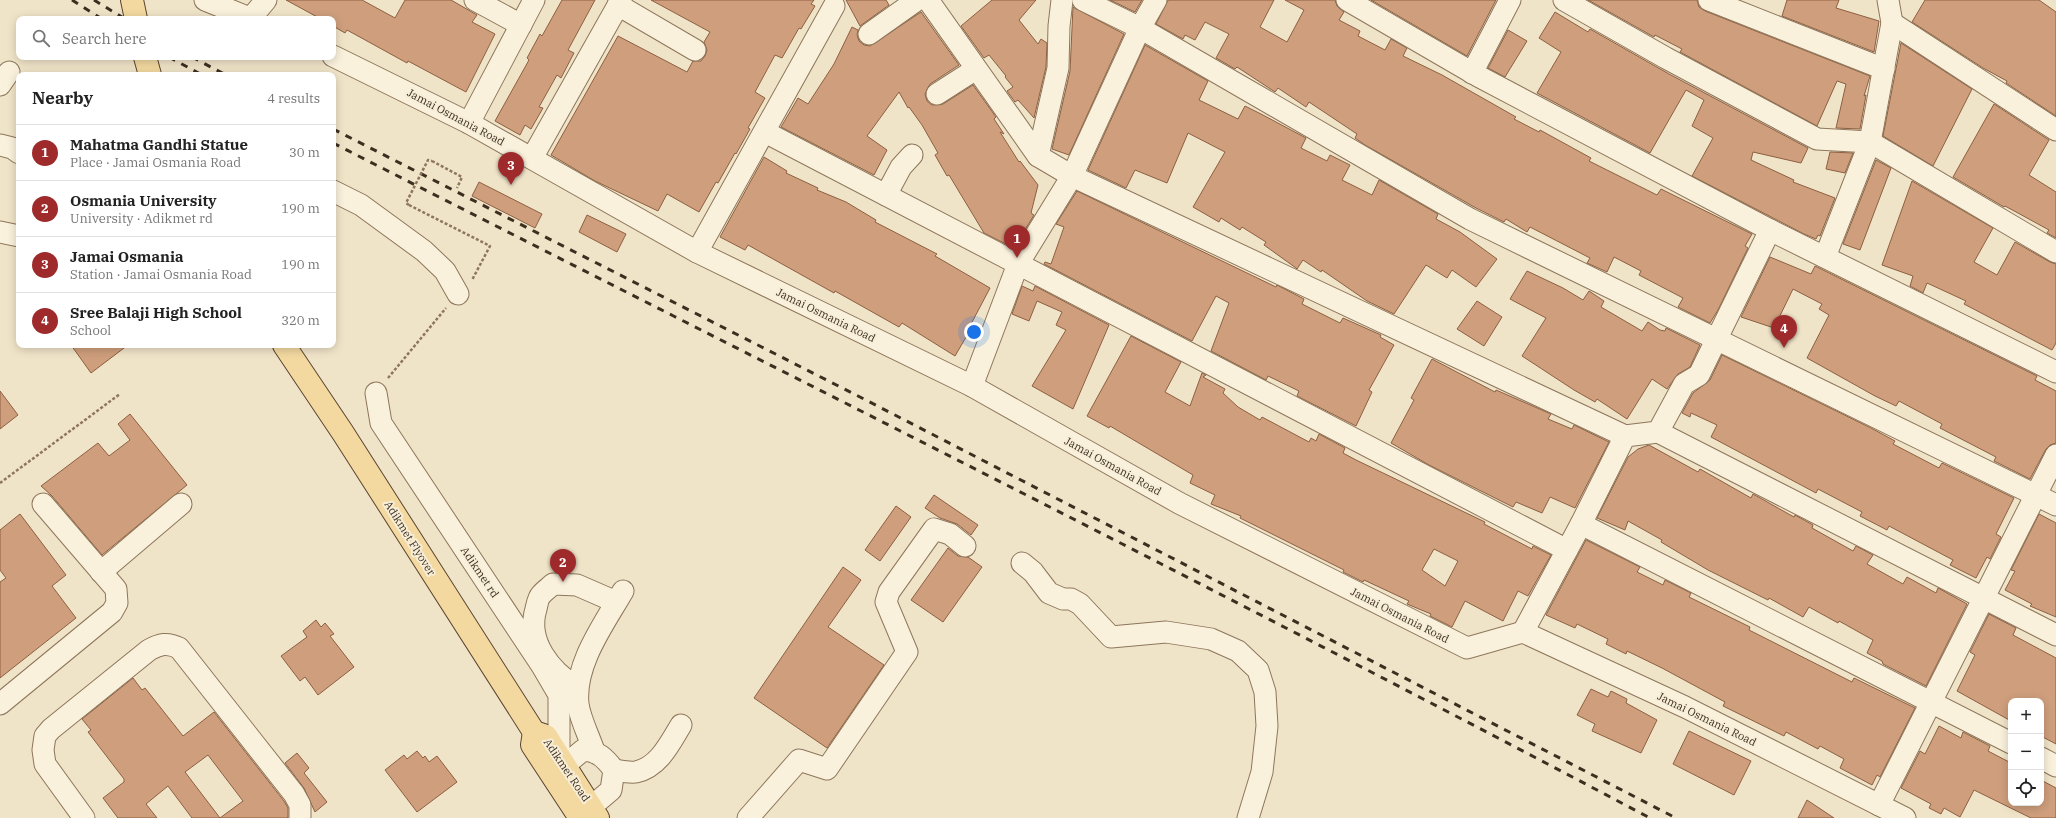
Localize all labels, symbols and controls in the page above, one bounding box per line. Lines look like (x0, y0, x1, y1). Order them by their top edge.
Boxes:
search box (16, 16, 336, 60)
icon: search (30, 27, 52, 49)
text: Search here (62, 29, 147, 48)
street label: Jamai Osmania Road (405, 85, 507, 149)
text: Nearby (32, 87, 93, 109)
text: 4 results (267, 90, 320, 107)
text: Mahatma Gandhi Statue (70, 135, 248, 154)
text: 1 (41, 144, 49, 161)
text: 30 m (289, 144, 320, 161)
pin: 3 (498, 152, 524, 185)
text: Place · Jamai Osmania Road (70, 154, 241, 171)
text: Osmania University (70, 191, 217, 210)
text: 2 (41, 200, 49, 217)
text: 190 m (281, 200, 320, 217)
text: University · Adikmet rd (70, 210, 213, 227)
pin: 1 (1004, 225, 1030, 258)
text: Jamai Osmania (70, 247, 184, 266)
text: 3 (41, 256, 49, 273)
text: 190 m (281, 256, 320, 273)
text: Station · Jamai Osmania Road (70, 266, 252, 283)
street label: Jamai Osmania Road (774, 285, 878, 345)
text: Sree Balaji High School (70, 303, 242, 322)
text: 4 (41, 312, 49, 329)
text: 320 m (281, 312, 320, 329)
pin: 4 (1771, 315, 1797, 348)
text: School (70, 322, 111, 339)
your location (964, 322, 984, 342)
street label: Jamai Osmania Road (1062, 434, 1164, 499)
street label: Adikmet Flyover (381, 498, 439, 578)
street label: Adikmet rd (458, 544, 502, 600)
pin: 2 (550, 549, 576, 582)
street label: Jamai Osmania Road (1348, 584, 1452, 646)
street label: Jamai Osmania Road (1655, 689, 1759, 749)
map controls (2008, 698, 2044, 806)
button: + (2008, 698, 2044, 734)
button: − (2008, 734, 2044, 770)
street label: Adikmet Road (541, 736, 593, 804)
button: locate (2008, 770, 2044, 806)

